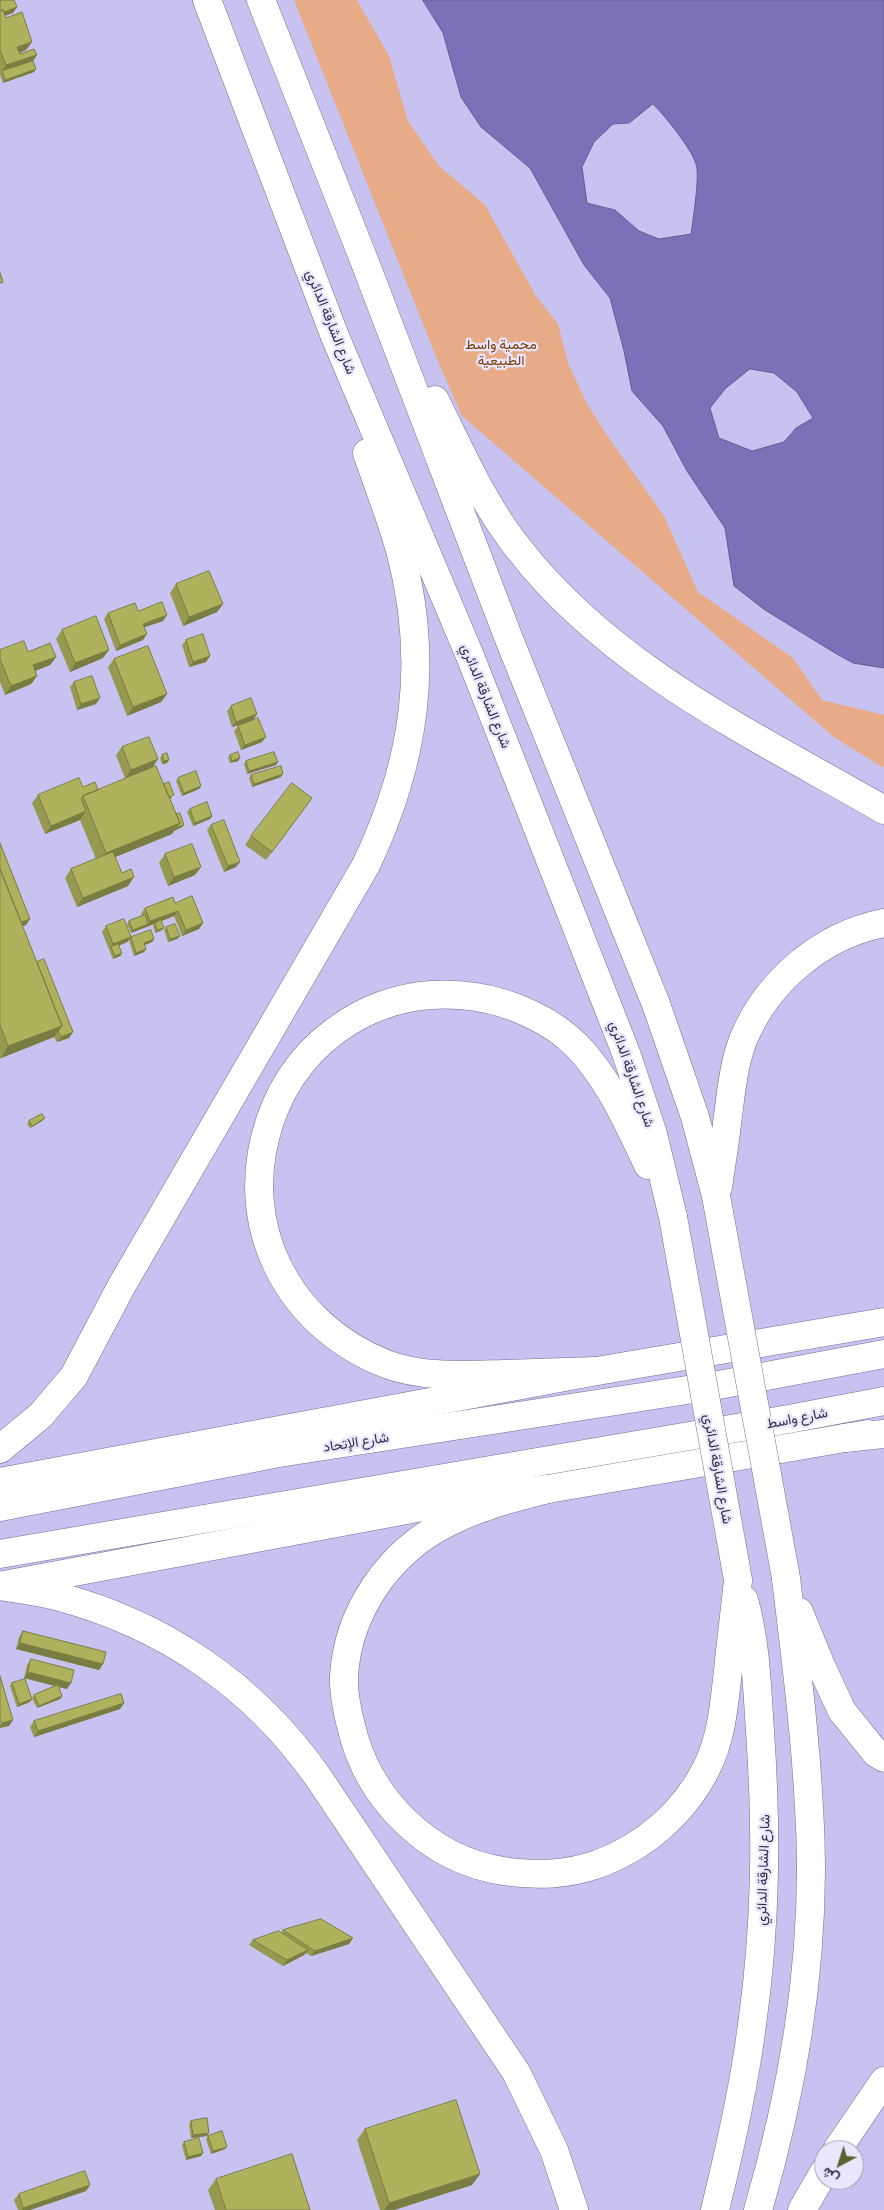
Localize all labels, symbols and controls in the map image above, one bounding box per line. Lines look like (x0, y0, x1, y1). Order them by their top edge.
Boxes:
street label: شارع الشارقة الدائري (302, 267, 360, 377)
park label: محمية واسط الطبيعية (465, 336, 537, 368)
street label: شارع الشارقة الدائري (457, 641, 515, 751)
street label: شارع الشارقة الدائري (606, 1019, 658, 1129)
street label: شارع واسط (765, 1404, 829, 1432)
street label: شارع الشارقة الدائري (700, 1413, 736, 1525)
street label: شارع الإتحاد (322, 1429, 390, 1455)
street label: شارع الشارقة الدائري (753, 1814, 773, 1926)
north arrow (814, 2140, 864, 2190)
text: ش (818, 2164, 842, 2188)

